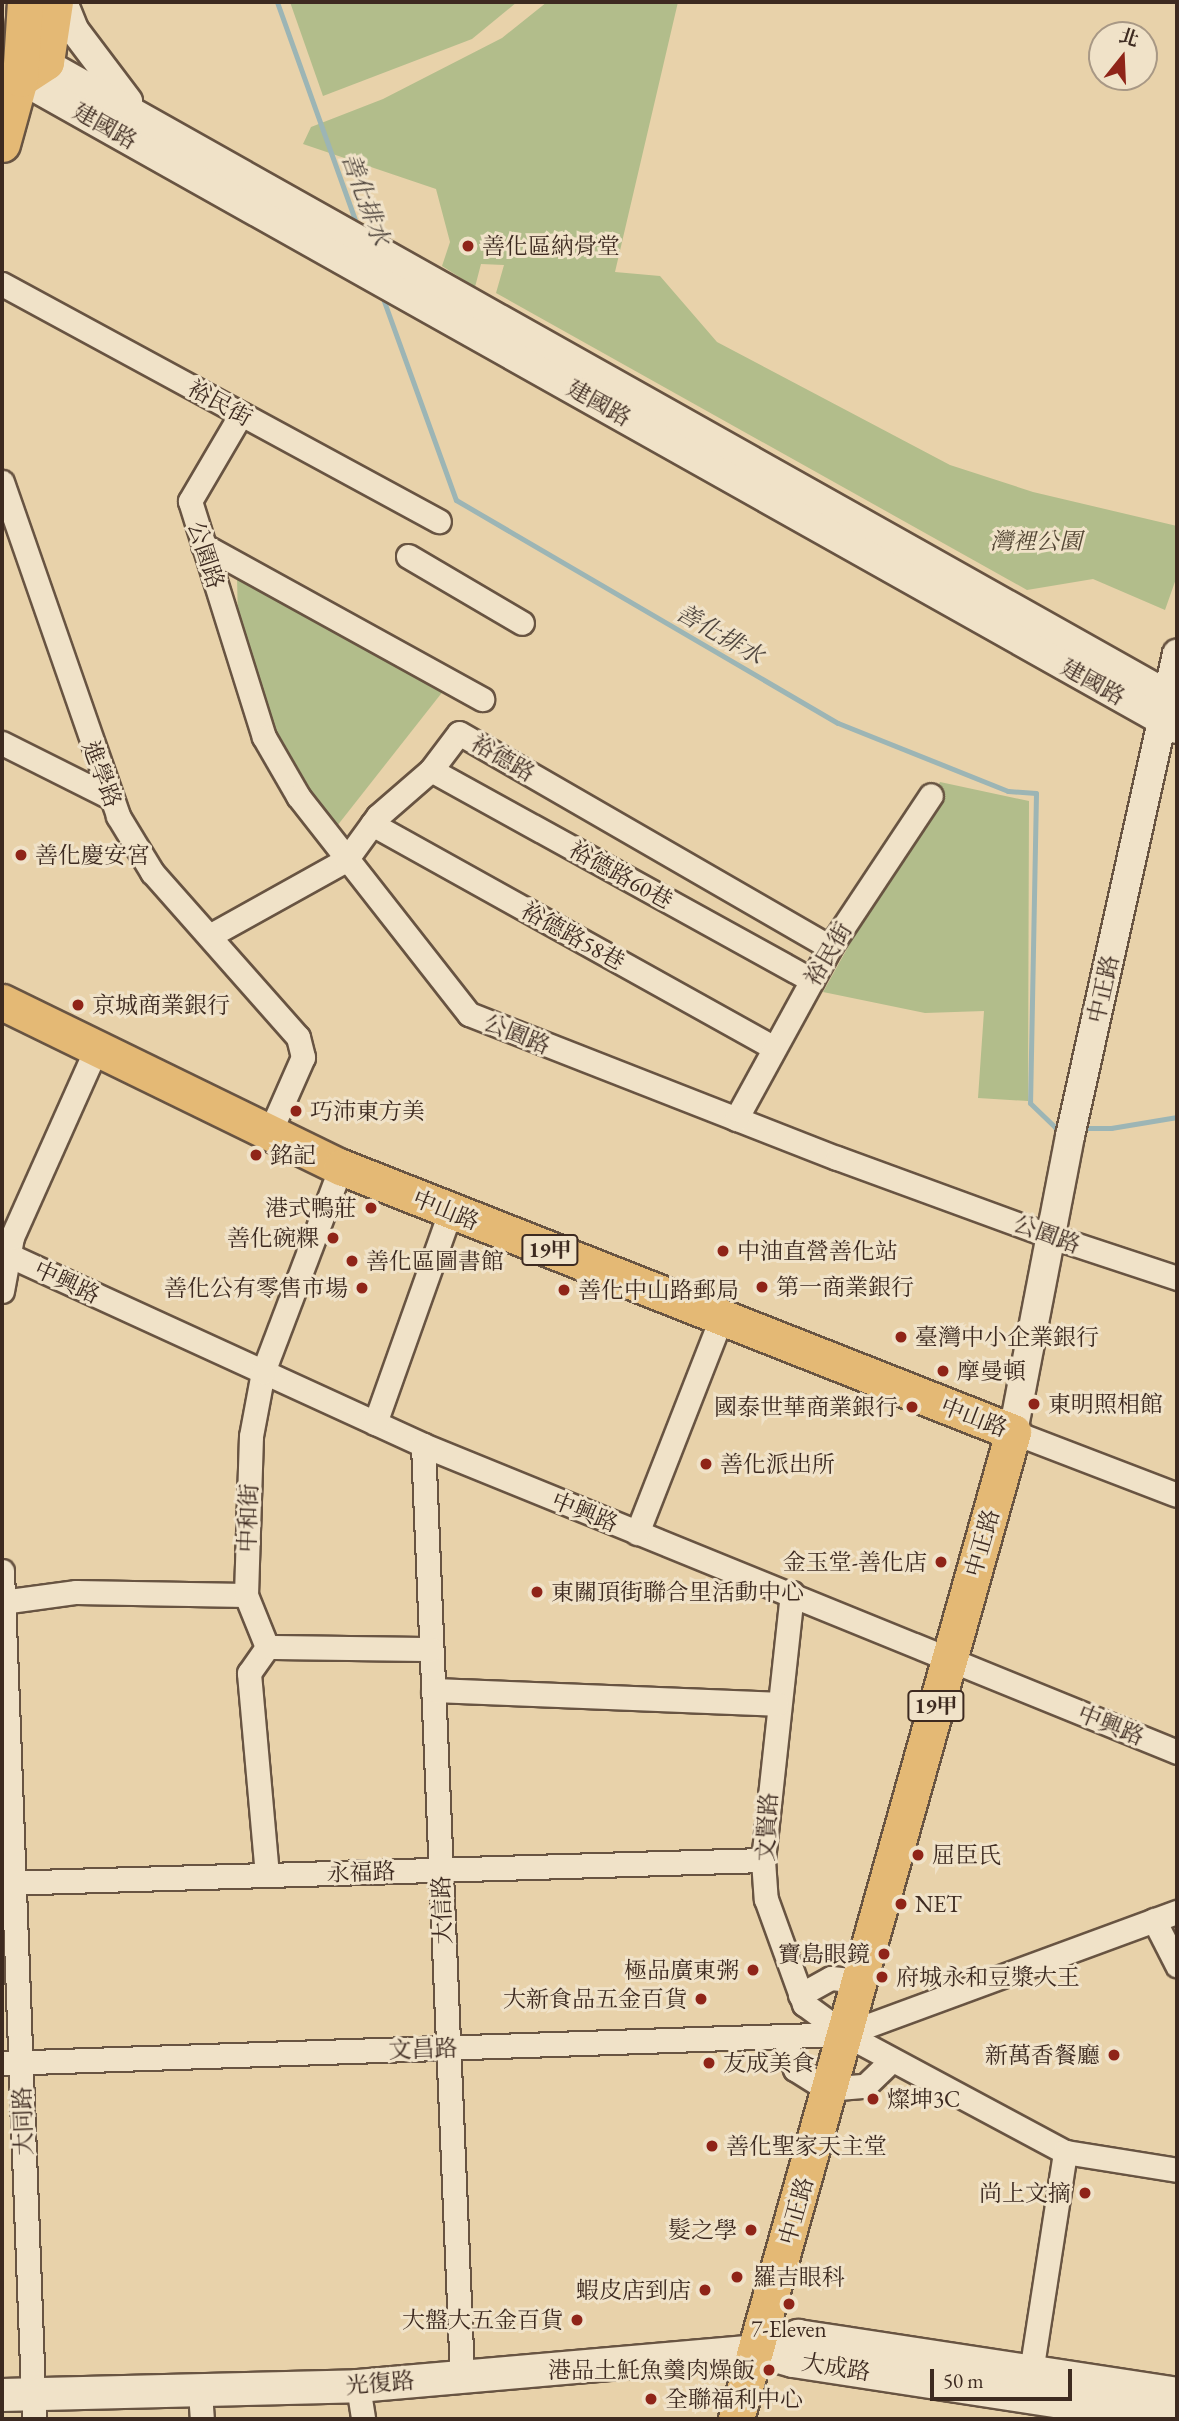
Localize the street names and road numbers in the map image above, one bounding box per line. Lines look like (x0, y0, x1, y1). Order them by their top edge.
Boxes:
street label: 建國路 (68, 97, 142, 155)
street label: 裕民街 (183, 374, 257, 432)
street label: 建國路 (562, 374, 636, 432)
street label: 公園路 (182, 518, 230, 592)
street label: 建國路 (1056, 653, 1130, 711)
street label: 裕德路 (466, 729, 540, 787)
street label: 進學路 (77, 737, 127, 811)
street label: 裕德路60巷 (564, 835, 678, 915)
street label: 裕德路58巷 (516, 896, 630, 976)
street label: 裕民街 (798, 917, 858, 991)
street label: 中正路 (1082, 952, 1124, 1026)
street label: 公園路 (480, 1008, 554, 1060)
street label: 中山路 (409, 1184, 483, 1236)
street label: 公園路 (1010, 1209, 1084, 1259)
road number: 19甲 (520, 1232, 580, 1268)
street label: 中興路 (30, 1255, 104, 1309)
street label: 中山路 (937, 1392, 1011, 1442)
street label: 中和街 (233, 1483, 263, 1553)
street label: 中興路 (548, 1486, 622, 1538)
street label: 中正路 (959, 1506, 1005, 1580)
road number: 19甲 (906, 1688, 966, 1724)
street label: 中興路 (1074, 1699, 1148, 1751)
street label: 文賢路 (751, 1792, 783, 1862)
street label: 永福路 (326, 1857, 396, 1887)
street label: 大信路 (427, 1875, 457, 1945)
street label: 文昌路 (388, 2034, 458, 2064)
street label: 大同路 (8, 2086, 38, 2156)
street label: 中正路 (773, 2174, 819, 2248)
street label: 大成路 (800, 2348, 872, 2386)
street label: 光復路 (344, 2366, 416, 2400)

